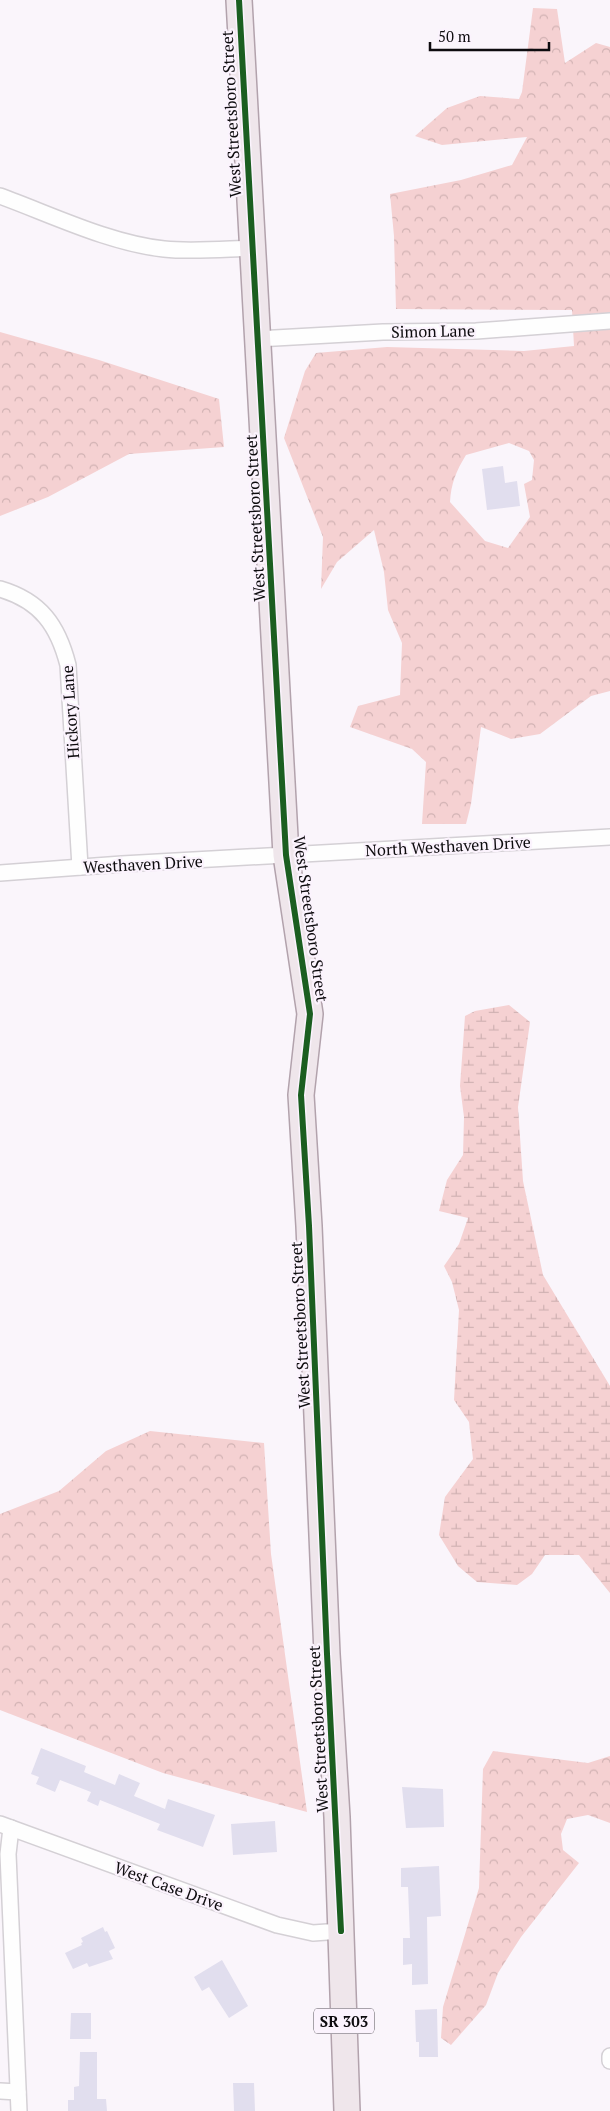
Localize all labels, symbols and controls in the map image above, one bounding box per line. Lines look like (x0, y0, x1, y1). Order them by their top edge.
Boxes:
scale bar (430, 20, 549, 52)
text: 50 m (438, 26, 471, 46)
street label: West Streetsboro Street (216, 30, 246, 198)
street label: Simon Lane (391, 319, 475, 343)
street label: West Streetsboro Street (240, 434, 270, 602)
street label: Hickory Lane (56, 665, 84, 759)
street label: North Westhaven Drive (365, 831, 531, 861)
street label: West Streetsboro Street (288, 835, 334, 1004)
street label: Westhaven Drive (83, 850, 203, 878)
street label: West Streetsboro Street (285, 1241, 315, 1409)
street label: West Streetsboro Street (303, 1645, 333, 1813)
street label: West Case Drive (112, 1856, 226, 1916)
road number: SR 303 (314, 2008, 374, 2034)

